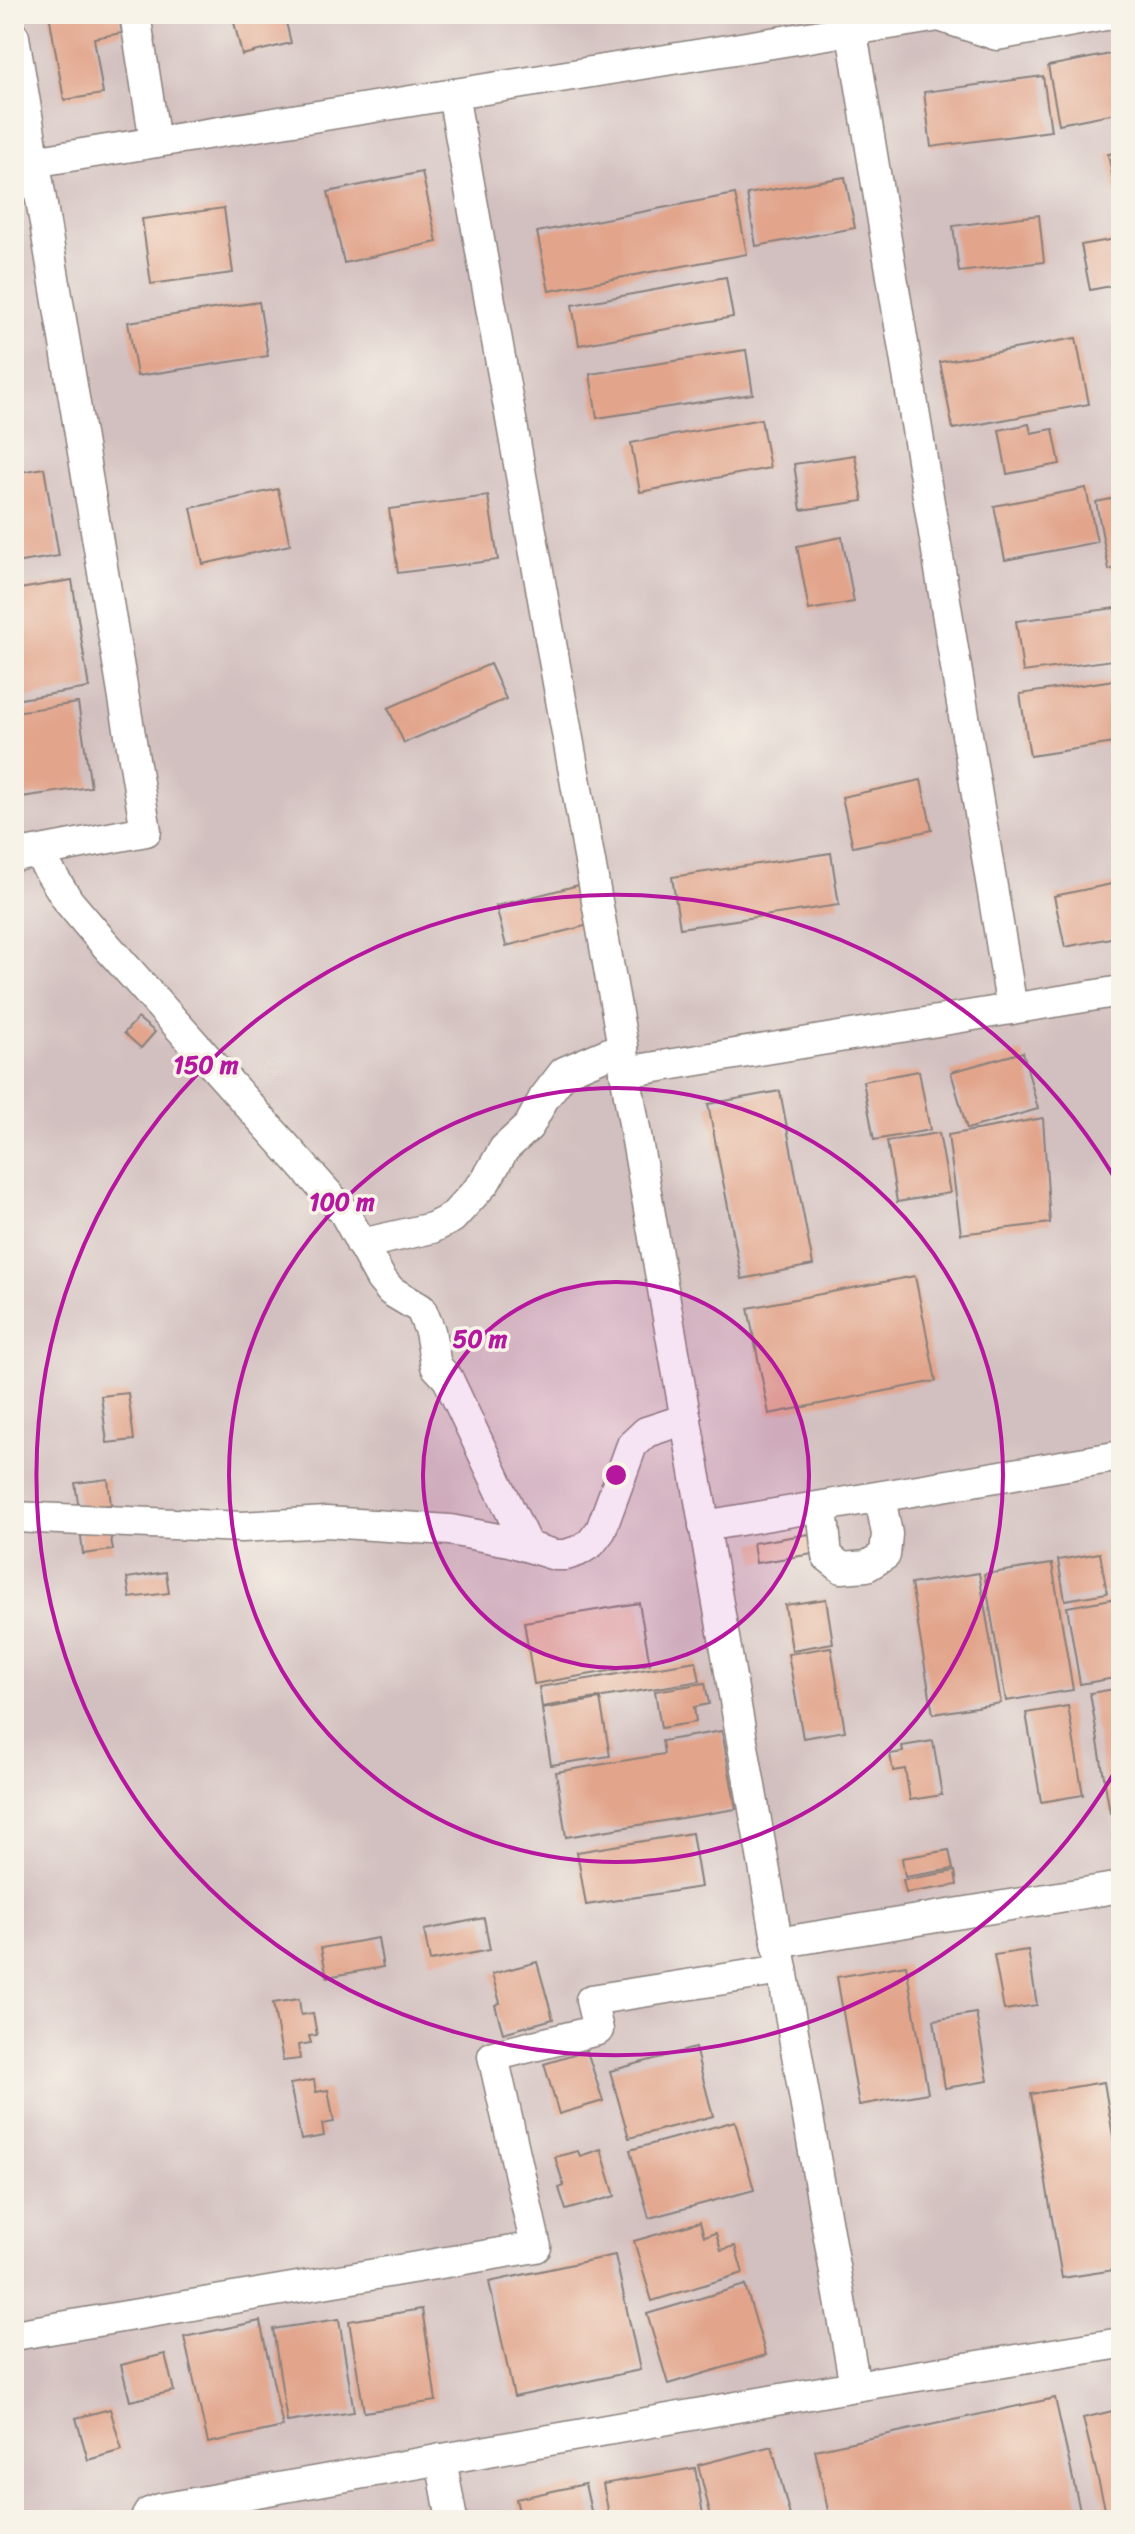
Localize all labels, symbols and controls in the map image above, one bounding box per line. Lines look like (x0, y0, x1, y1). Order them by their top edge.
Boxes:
text: 150 m (174, 1044, 239, 1086)
text: 100 m (309, 1181, 375, 1223)
text: 50 m (453, 1318, 508, 1360)
centre of rings (602, 1461, 630, 1489)

